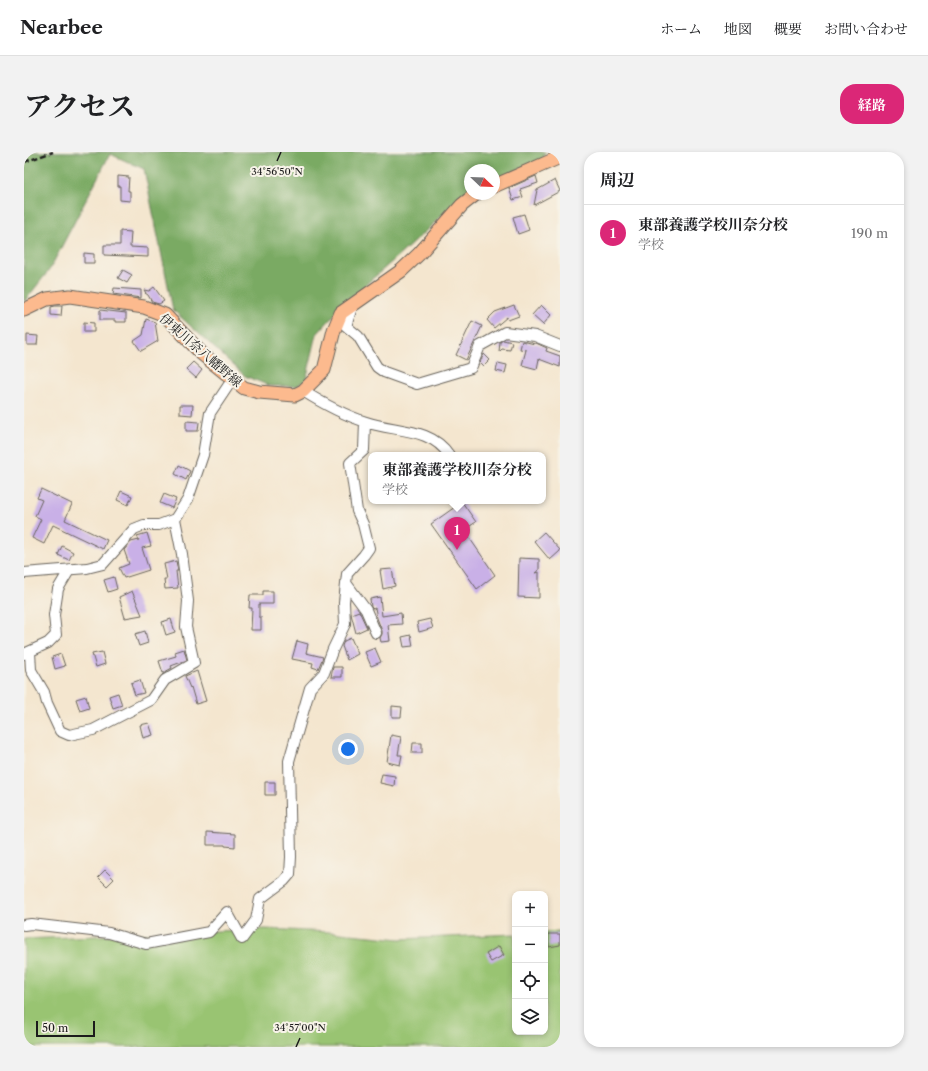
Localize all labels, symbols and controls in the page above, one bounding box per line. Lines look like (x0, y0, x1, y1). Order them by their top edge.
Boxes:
text: Nearbee (20, 16, 103, 39)
text: ホーム (660, 20, 702, 38)
text: 地図 (724, 20, 752, 38)
text: 概要 (774, 20, 802, 38)
text: お問い合わせ (824, 20, 908, 38)
button: 経路 (840, 84, 904, 124)
text: アクセス (24, 89, 135, 123)
north arrow (464, 164, 500, 200)
text: 34°56'50"N (251, 165, 303, 178)
text: 周辺 (600, 170, 634, 190)
text: 東部養護学校川奈分校 (638, 215, 788, 234)
text: 1 (610, 225, 616, 241)
text: 190 m (851, 225, 888, 241)
text: 学校 (638, 236, 664, 252)
street label: 伊東川奈八幡野線 (157, 310, 245, 390)
popup (368, 452, 546, 504)
text: 東部養護学校川奈分校 (382, 460, 532, 479)
text: 学校 (382, 481, 408, 497)
pin: 1 (444, 517, 470, 550)
your location (338, 739, 358, 759)
map controls (512, 891, 548, 1035)
button: + (512, 891, 548, 927)
button: − (512, 927, 548, 963)
button: locate (512, 963, 548, 999)
button: layers (512, 999, 548, 1035)
scale bar (36, 1019, 95, 1038)
text: 50 m (42, 1021, 68, 1035)
text: 34°57'00"N (274, 1021, 326, 1034)

